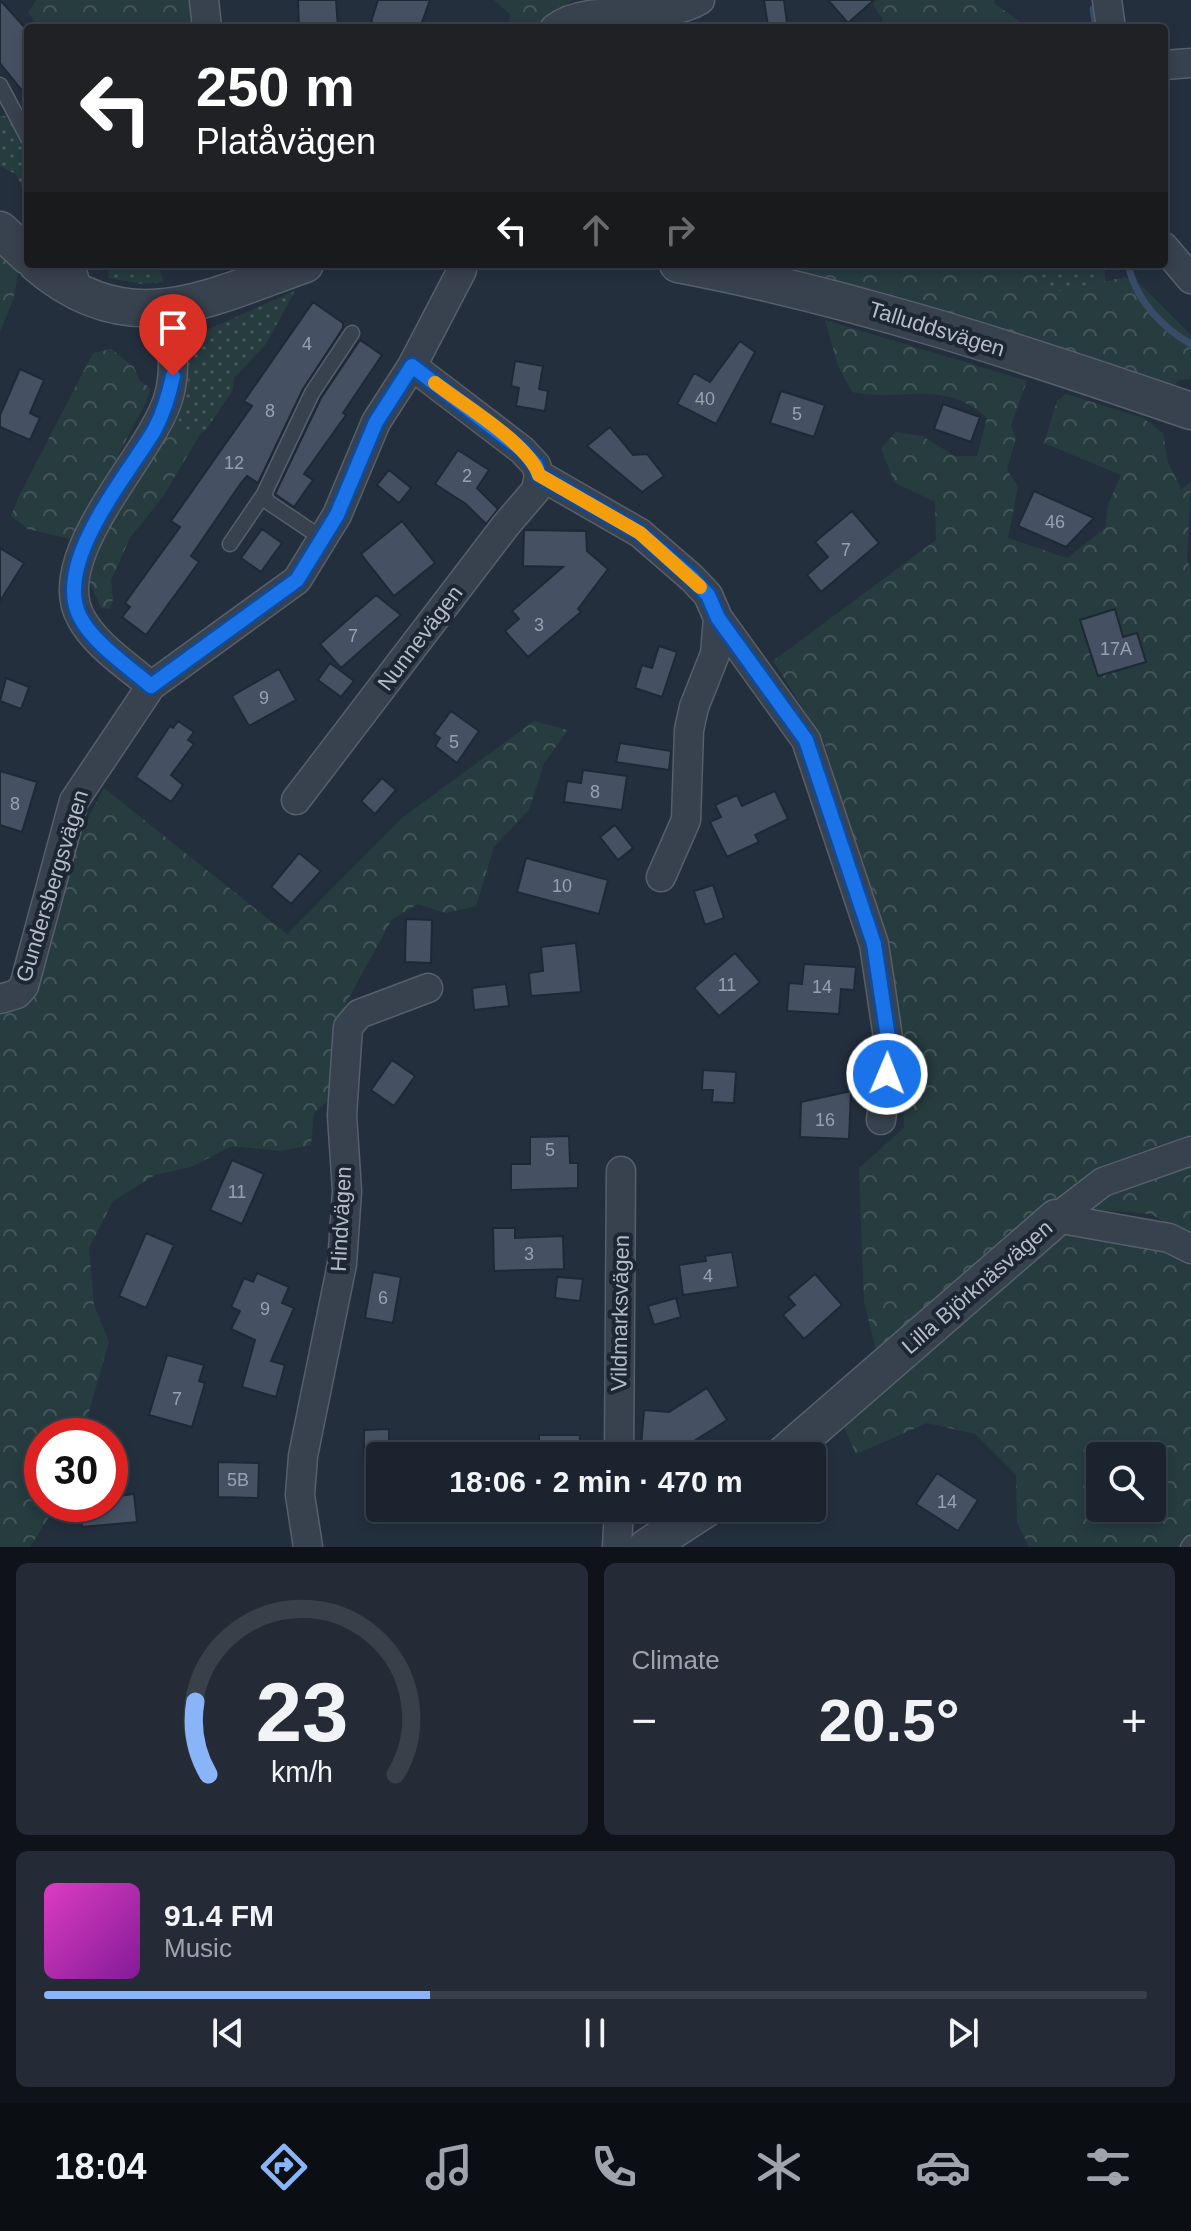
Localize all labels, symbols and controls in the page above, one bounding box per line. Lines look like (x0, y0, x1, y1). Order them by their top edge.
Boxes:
text: 250 m (196, 55, 355, 118)
icon: left (64, 56, 168, 160)
text: Platåvägen (196, 121, 376, 162)
icon: left (490, 208, 534, 252)
icon: ahead (574, 208, 618, 252)
icon: right (658, 208, 702, 252)
pin (139, 294, 207, 376)
street label: Talluddsvägen (866, 296, 1008, 362)
icon: arrive (151, 306, 195, 350)
house number: 4 (302, 334, 312, 354)
house number: 40 (695, 389, 715, 409)
house number: 8 (265, 401, 275, 421)
house number: 5 (792, 404, 802, 424)
house number: 12 (224, 453, 244, 473)
house number: 2 (462, 466, 472, 486)
house number: 46 (1045, 512, 1065, 532)
house number: 7 (841, 540, 851, 560)
street label: Nunnevägen (372, 581, 468, 695)
house number: 3 (534, 615, 544, 635)
house number: 7 (348, 626, 358, 646)
house number: 17A (1100, 639, 1132, 659)
house number: 9 (259, 688, 269, 708)
house number: 5 (449, 732, 459, 752)
house number: 8 (590, 782, 600, 802)
street label: Gundersbergsvägen (11, 787, 93, 985)
house number: 8 (10, 794, 20, 814)
house number: 10 (552, 876, 572, 896)
house number: 11 (718, 975, 736, 995)
house number: 14 (812, 977, 832, 997)
position arrow (845, 1032, 929, 1116)
house number: 16 (815, 1110, 835, 1130)
house number: 5 (545, 1140, 555, 1160)
street label: Hindvägen (326, 1166, 356, 1272)
house number: 11 (228, 1182, 246, 1202)
street label: Lilla Björknäsvägen (897, 1215, 1057, 1359)
street label: Vildmarksvägen (606, 1235, 634, 1391)
house number: 3 (524, 1244, 534, 1264)
house number: 4 (703, 1266, 713, 1286)
house number: 6 (378, 1288, 388, 1308)
house number: 9 (260, 1299, 270, 1319)
house number: 7 (172, 1389, 182, 1409)
speed limit sign: 30 (24, 1418, 128, 1522)
map controls (1086, 1442, 1166, 1522)
button: search (1086, 1442, 1166, 1522)
text: 18:06 · 2 min · 470 m (449, 1465, 743, 1498)
house number: 5B (227, 1470, 249, 1490)
house number: 14 (937, 1492, 957, 1512)
text: Climate (632, 1645, 720, 1675)
text: 23 (255, 1666, 348, 1759)
text: 20.5° (819, 1687, 960, 1754)
text: − (632, 1696, 657, 1745)
text: + (1121, 1696, 1147, 1745)
text: km/h (271, 1756, 333, 1788)
text: 91.4 FM (164, 1899, 274, 1932)
text: Music (164, 1933, 232, 1963)
icon: previous (206, 2011, 250, 2055)
icon: pause (573, 2011, 617, 2055)
icon: next (941, 2011, 985, 2055)
icon: directions (256, 2139, 312, 2195)
icon: music (421, 2139, 477, 2195)
icon: phone (586, 2139, 642, 2195)
icon: climate (751, 2139, 807, 2195)
icon: car (915, 2139, 971, 2195)
icon: filters (1080, 2139, 1136, 2195)
text: 18:04 (54, 2146, 147, 2187)

